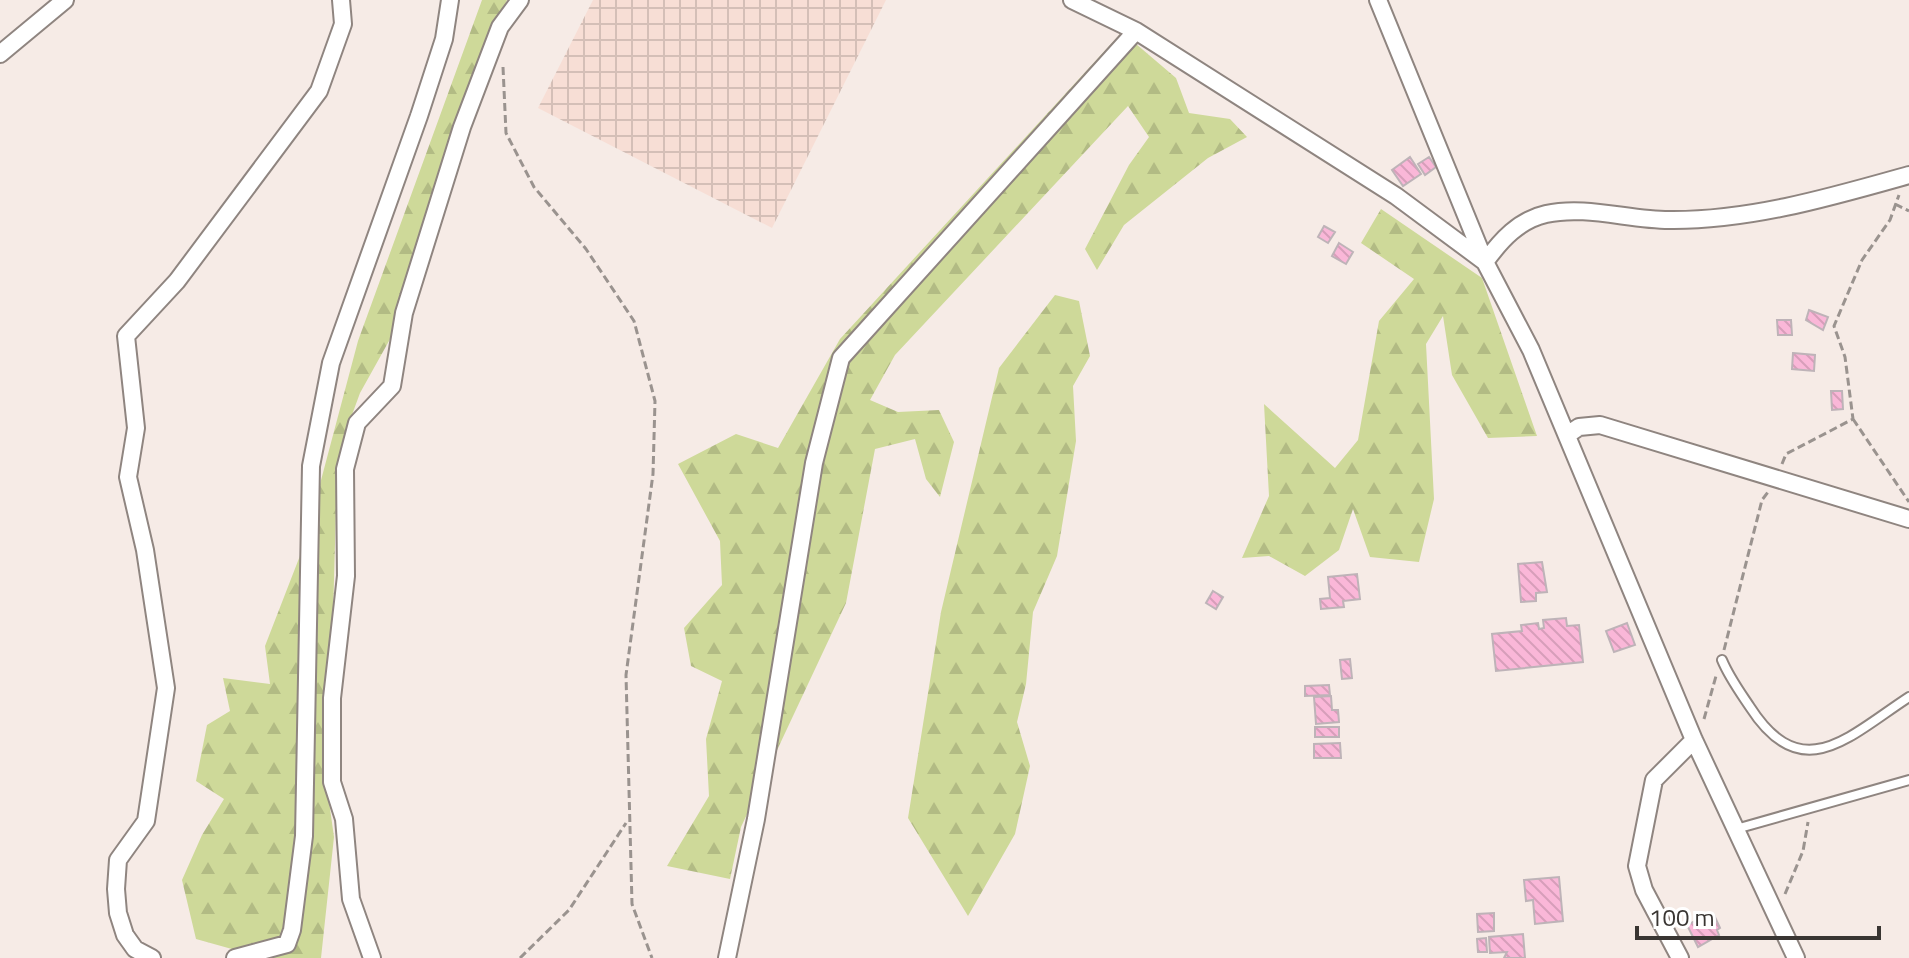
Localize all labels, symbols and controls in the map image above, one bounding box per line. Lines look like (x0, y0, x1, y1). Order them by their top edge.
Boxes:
scale bar (1637, 890, 1879, 940)
text: 100 m (1649, 899, 1715, 935)

